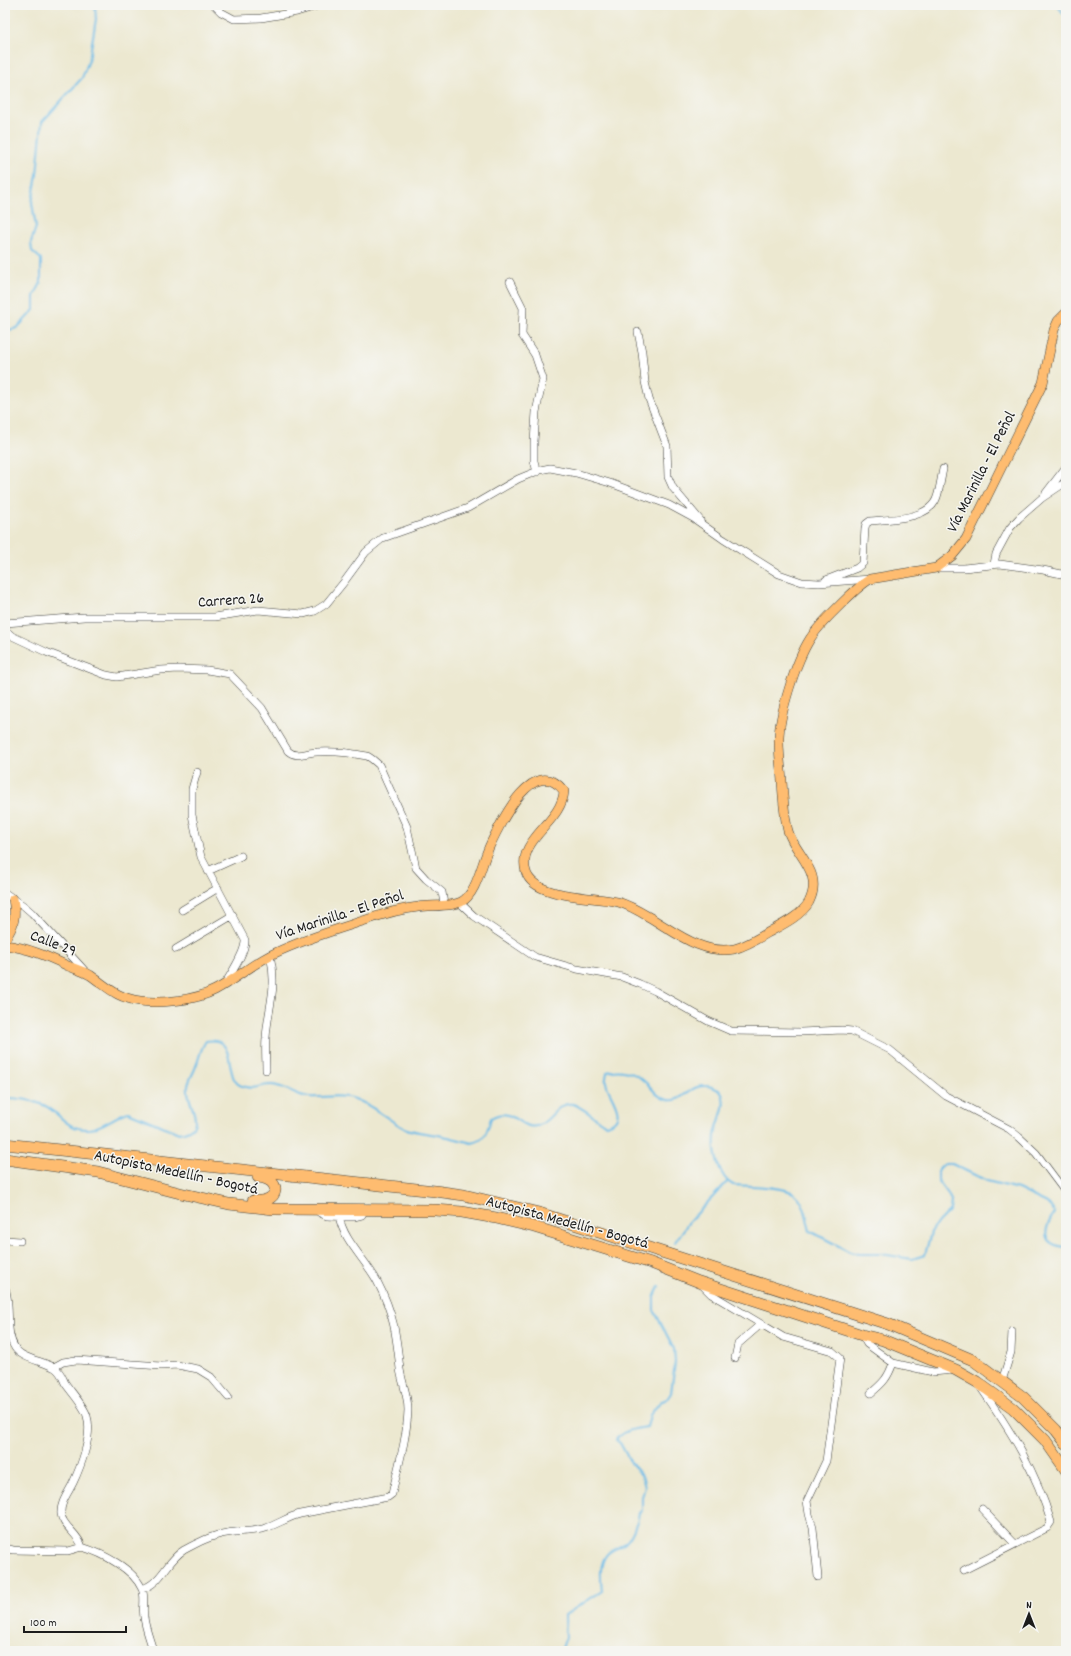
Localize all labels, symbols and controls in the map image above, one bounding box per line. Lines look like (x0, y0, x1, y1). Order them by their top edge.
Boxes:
street label: Vía Marinilla - El Peñol (942, 407, 1023, 537)
street label: Carrera 26 (197, 587, 265, 615)
street label: Vía Marinilla - El Peñol (273, 884, 407, 948)
street label: Calle 29 (26, 925, 80, 963)
street label: Autopista Medellín - Bogotá (92, 1144, 260, 1202)
street label: Autopista Medellín - Bogotá (483, 1190, 651, 1256)
north arrow (1009, 1594, 1049, 1634)
text: N (1026, 1598, 1032, 1614)
scale bar (24, 1608, 126, 1634)
text: 100 m (30, 1615, 57, 1632)

